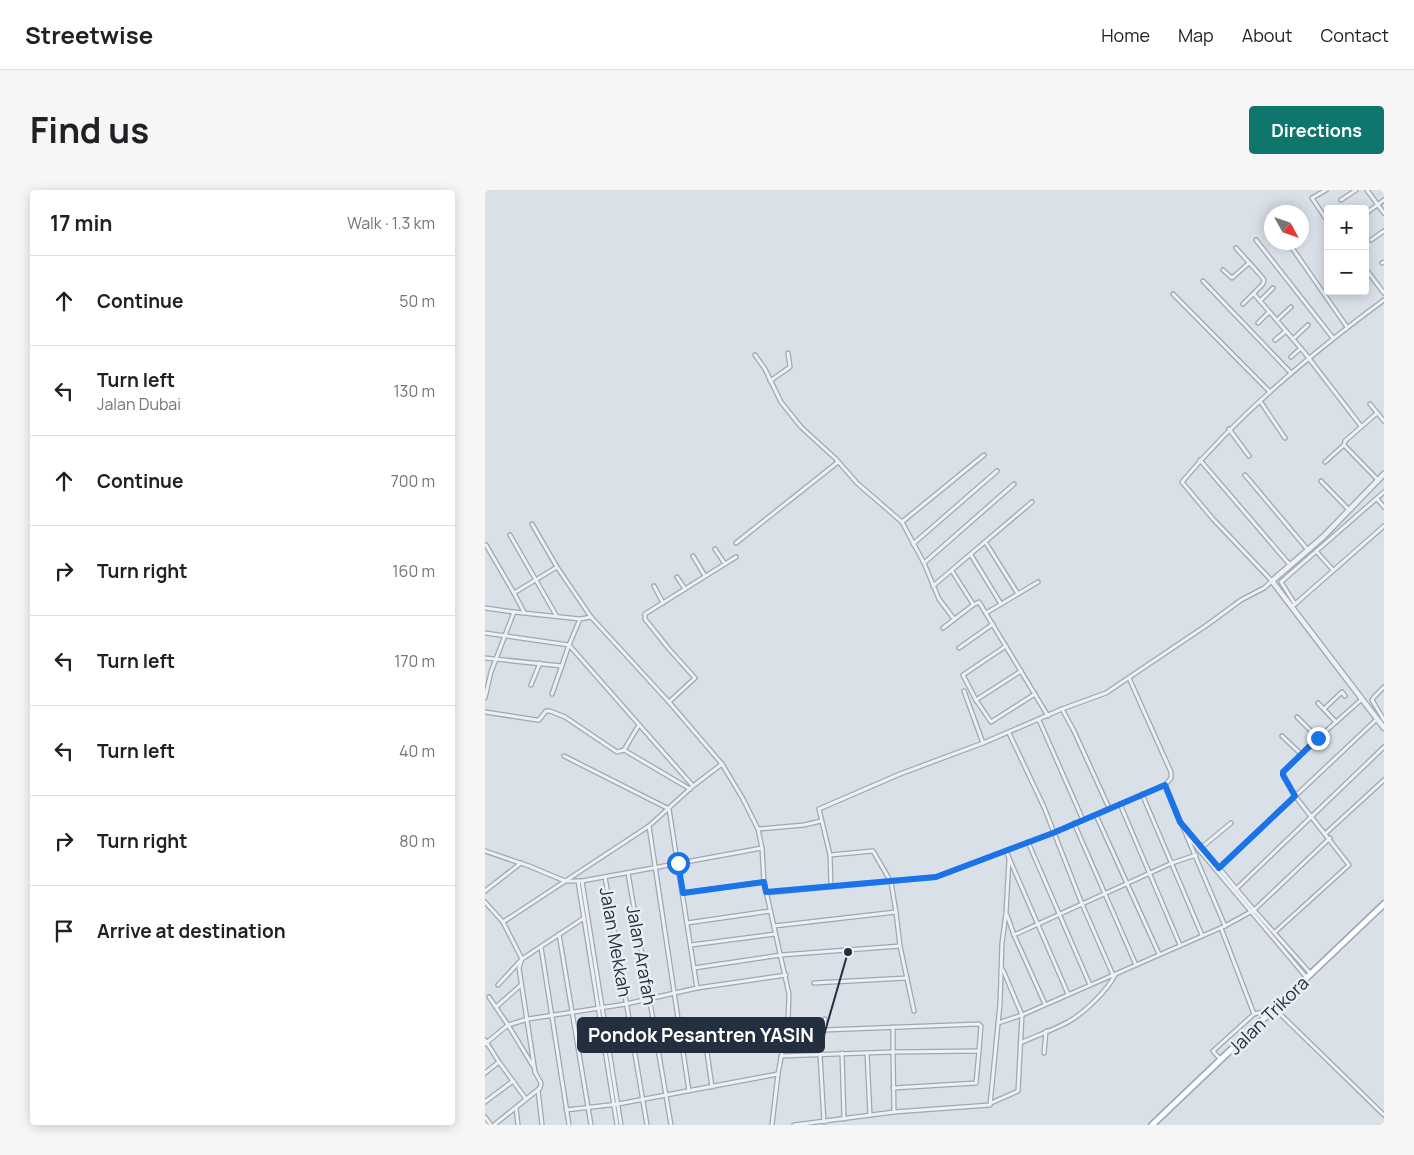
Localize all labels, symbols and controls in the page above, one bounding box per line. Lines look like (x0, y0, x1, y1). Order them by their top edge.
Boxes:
text: Streetwise (25, 18, 153, 51)
text: Home (1101, 23, 1150, 47)
text: Map (1178, 23, 1214, 47)
text: About (1242, 23, 1292, 47)
text: Contact (1320, 23, 1389, 47)
text: Find us (30, 106, 149, 154)
button: Directions (1249, 106, 1384, 154)
north arrow (1264, 205, 1309, 250)
map controls (1324, 205, 1369, 295)
button: + (1324, 205, 1369, 250)
text: 17 min (50, 209, 113, 237)
text: Walk · 1.3 km (347, 212, 435, 234)
button: − (1324, 250, 1369, 295)
icon: ahead (50, 287, 78, 315)
text: Continue (97, 288, 183, 314)
text: 50 m (399, 290, 435, 312)
text: Turn left (97, 367, 175, 393)
icon: left (50, 377, 78, 405)
text: 130 m (393, 380, 435, 402)
text: Jalan Dubai (97, 393, 181, 415)
icon: ahead (50, 467, 78, 495)
text: Continue (97, 468, 183, 494)
text: 700 m (391, 470, 435, 492)
icon: right (50, 557, 78, 585)
text: Turn right (97, 558, 187, 584)
text: 160 m (392, 560, 435, 582)
icon: left (50, 647, 78, 675)
text: Turn left (97, 648, 175, 674)
text: 170 m (394, 650, 435, 672)
route end (1307, 727, 1330, 750)
icon: left (50, 737, 78, 765)
text: Turn left (97, 738, 175, 764)
text: 40 m (399, 740, 435, 762)
icon: right (50, 827, 78, 855)
text: Turn right (97, 828, 187, 854)
text: 80 m (399, 830, 435, 852)
route start (667, 852, 690, 875)
street label: Jalan Mekkah (595, 885, 637, 999)
street label: Jalan Arafah (621, 903, 663, 1007)
icon: arrive (50, 917, 78, 945)
text: Arrive at destination (97, 918, 286, 944)
street label: Jalan Trikora (1223, 971, 1313, 1059)
callout: Pondok Pesantren YASIN (578, 1018, 824, 1052)
text: Pondok Pesantren YASIN (588, 1022, 814, 1048)

